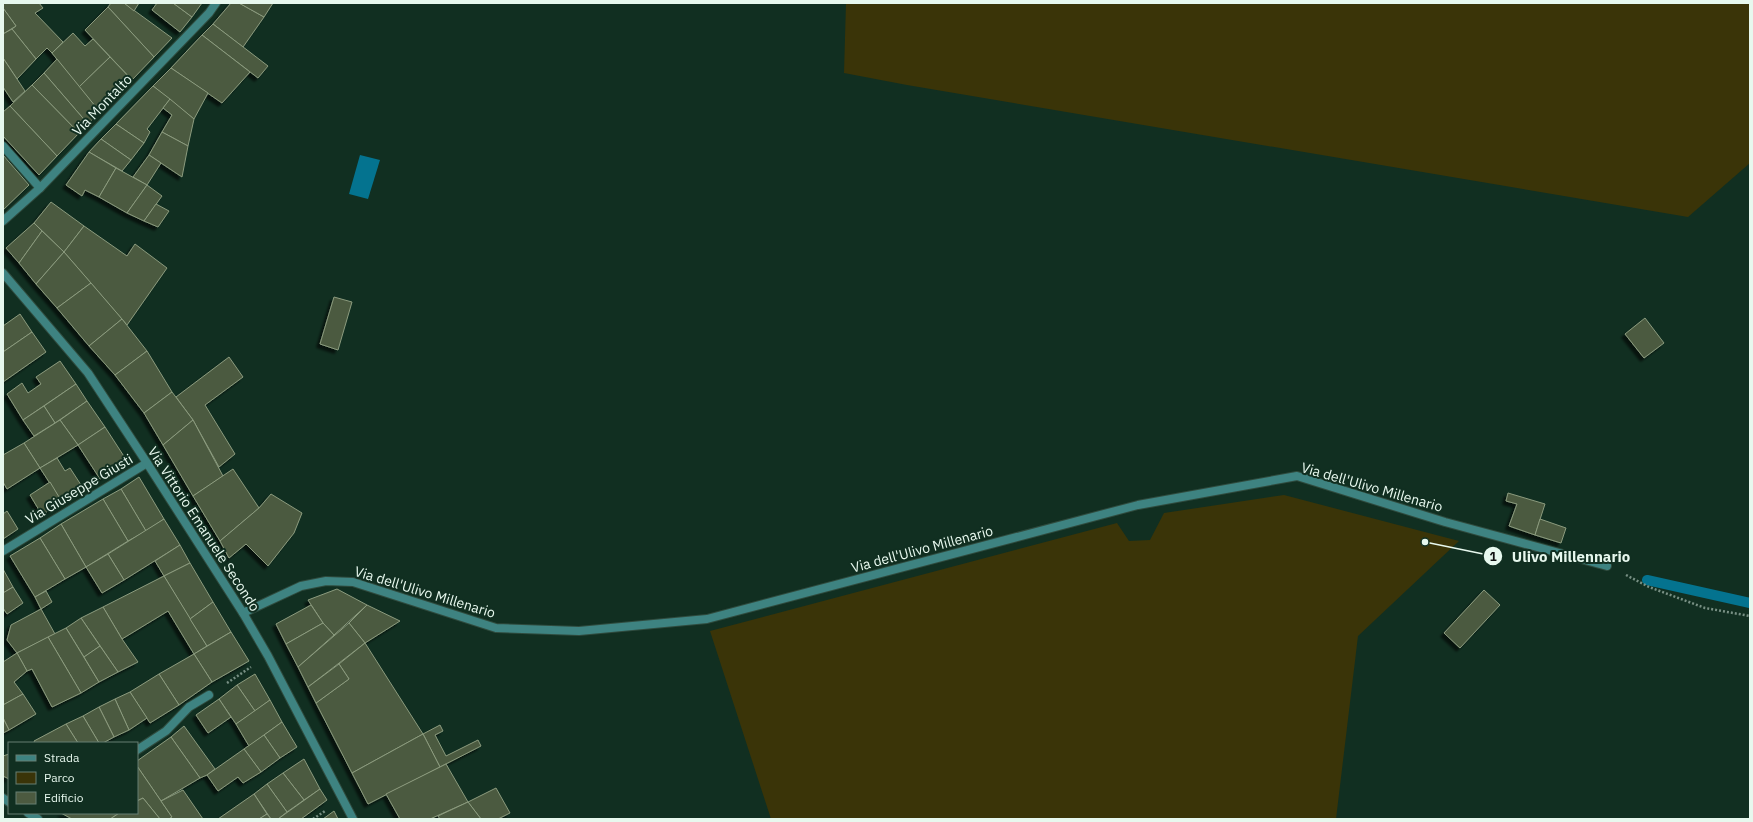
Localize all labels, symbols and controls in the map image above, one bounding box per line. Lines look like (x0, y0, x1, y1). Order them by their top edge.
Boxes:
street label: Via Montalto (68, 70, 136, 140)
street label: Via Vittorio Emanuele Secondo (144, 443, 264, 615)
street label: Via Giuseppe Giusti (22, 450, 136, 528)
street label: Via dell'Ulivo Millenario (1299, 458, 1445, 516)
street label: Via dell'Ulivo Millenario (849, 521, 995, 577)
callout: Ulivo Millennario (1483, 543, 1638, 570)
text: Ulivo Millennario (1512, 547, 1630, 566)
text: 1 (1489, 549, 1497, 564)
street label: Via dell'Ulivo Millenario (352, 562, 498, 622)
legend (8, 742, 138, 814)
text: Strada (44, 750, 80, 765)
text: Parco (44, 770, 75, 785)
text: Edificio (44, 790, 84, 805)

